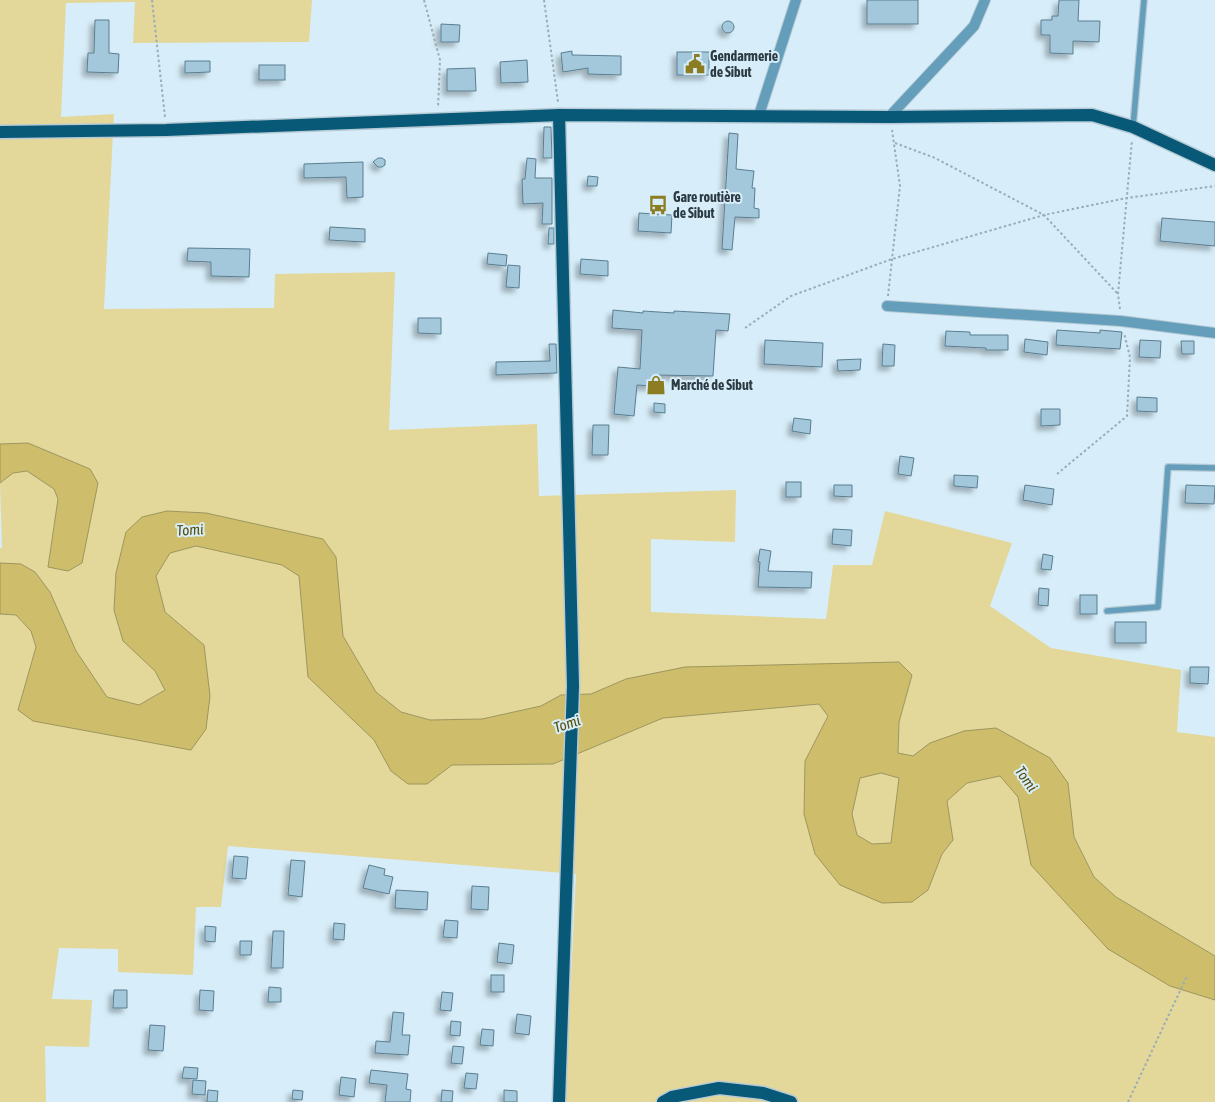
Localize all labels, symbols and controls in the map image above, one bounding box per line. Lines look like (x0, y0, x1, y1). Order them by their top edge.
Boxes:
place label: Gendarmerie de Sibut (710, 48, 778, 80)
public building icon: Gendarmerie de Sibut (684, 53, 706, 75)
place label: Gare routière de Sibut (673, 189, 741, 221)
bus stop icon: Gare routière de Sibut (647, 194, 669, 216)
shop icon: Marché de Sibut (645, 374, 667, 396)
place label: Marché de Sibut (671, 377, 753, 393)
water label: Tomi (176, 520, 204, 539)
water label: Tomi (551, 711, 583, 736)
water label: Tomi (1012, 763, 1041, 795)

